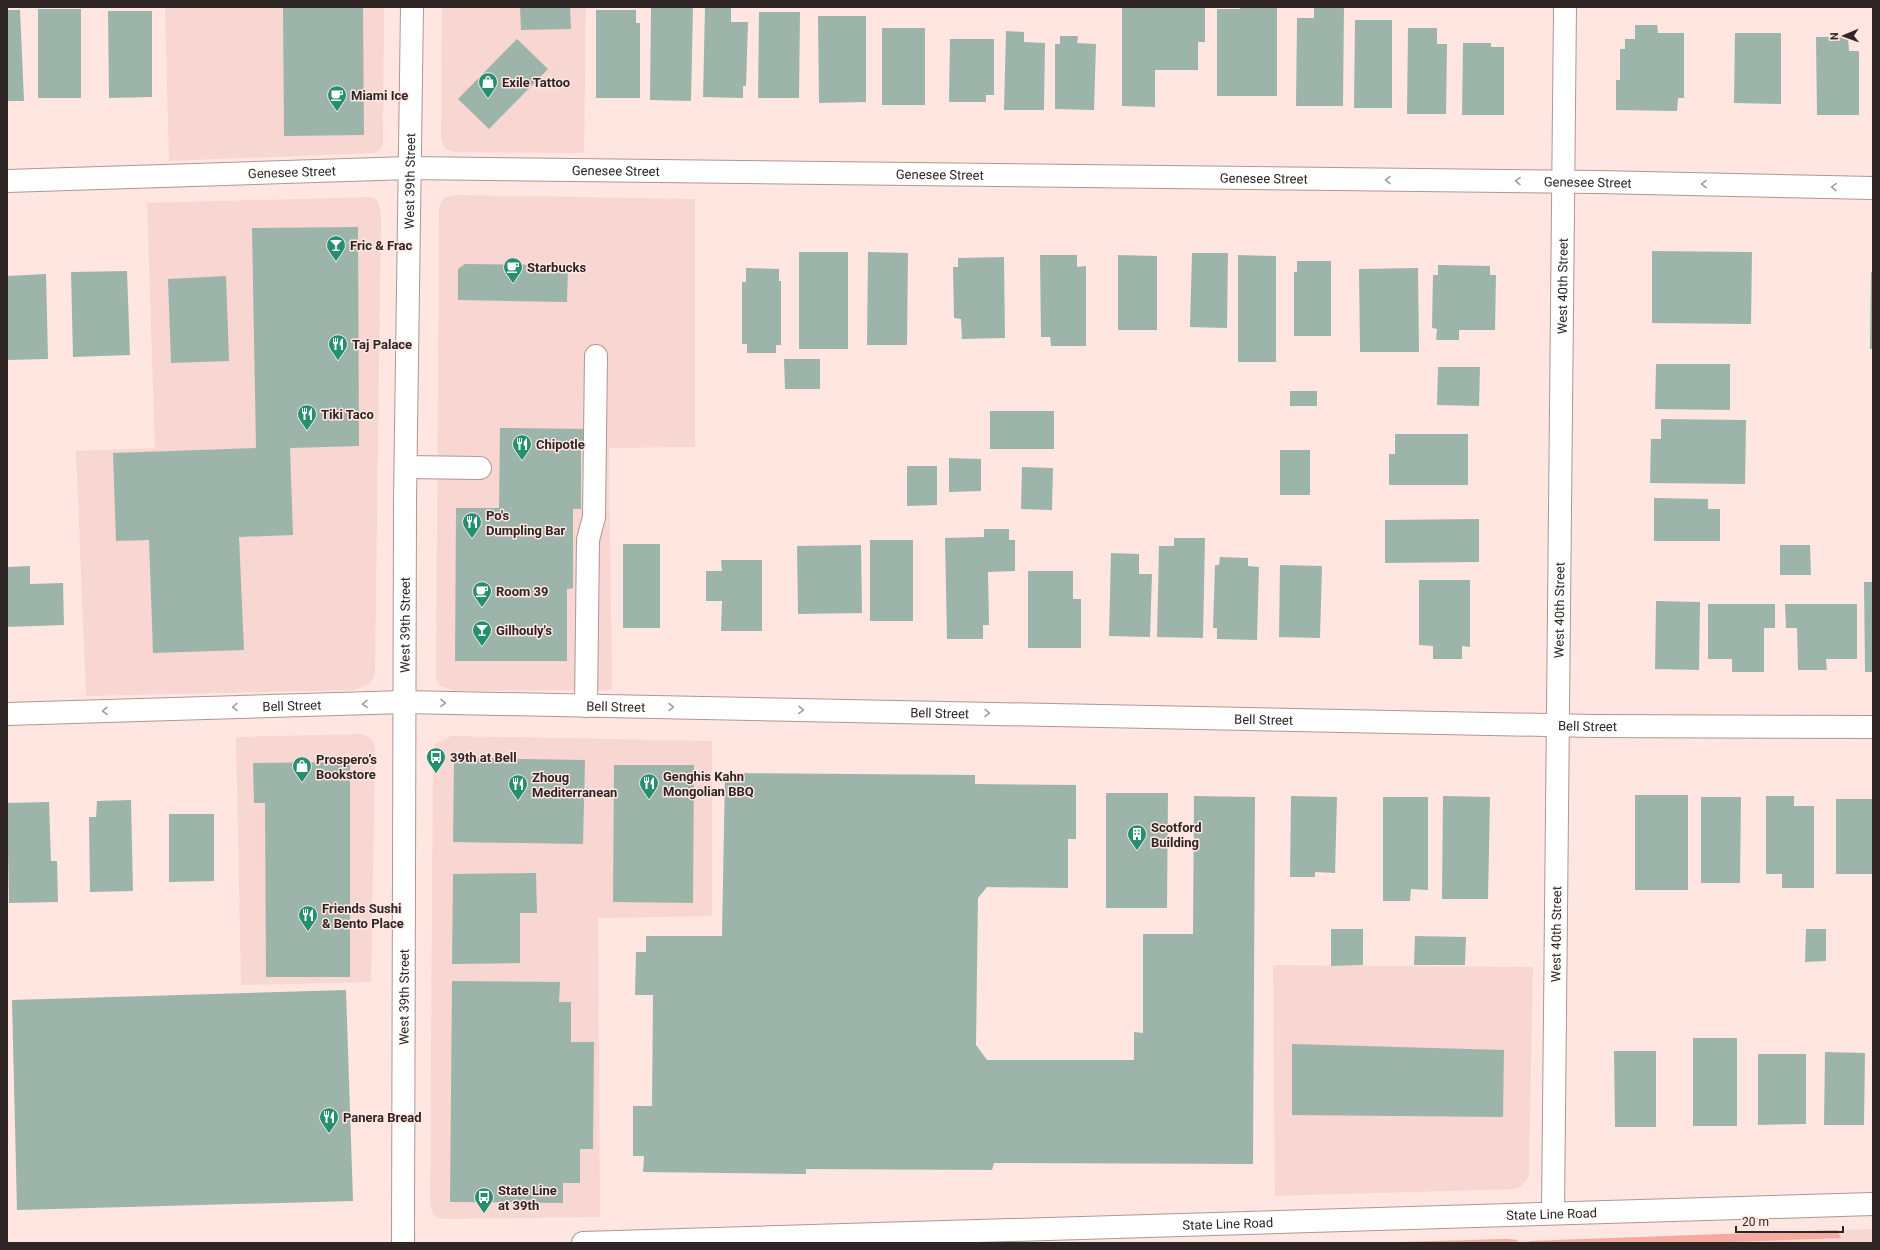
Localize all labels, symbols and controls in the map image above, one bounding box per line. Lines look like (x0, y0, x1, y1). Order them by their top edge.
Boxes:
north arrow (1824, 16, 1864, 56)
text: N (1828, 32, 1841, 40)
shop icon: Exile Tattoo (477, 71, 499, 99)
place label: Exile Tattoo (502, 75, 570, 90)
cafe icon: Miami Ice (326, 84, 348, 112)
place label: Miami Ice (351, 88, 408, 103)
street label: West 39th Street (401, 133, 418, 229)
street label: Genesee Street (572, 162, 660, 178)
street label: Genesee Street (248, 163, 336, 181)
street label: Genesee Street (896, 166, 984, 182)
street label: Genesee Street (1220, 170, 1308, 186)
street label: Genesee Street (1544, 174, 1632, 190)
one-way arrow (1385, 175, 1391, 184)
one-way arrow (1515, 177, 1521, 185)
one-way arrow (1701, 180, 1707, 189)
one-way arrow (1831, 183, 1837, 192)
bar icon: Fric & Frac (325, 234, 347, 262)
place label: Fric & Frac (350, 238, 412, 253)
street label: West 40th Street (1554, 238, 1570, 334)
cafe icon: Starbucks (502, 256, 524, 284)
place label: Starbucks (527, 260, 586, 275)
restaurant icon: Taj Palace (327, 333, 349, 361)
place label: Taj Palace (352, 337, 412, 352)
restaurant icon: Tiki Taco (296, 403, 318, 431)
place label: Tiki Taco (321, 407, 374, 422)
restaurant icon: Chipotle (511, 433, 533, 461)
place label: Chipotle (536, 437, 585, 452)
place label: Po's Dumpling Bar (486, 508, 565, 538)
restaurant icon: Po's Dumpling Bar (461, 511, 483, 539)
street label: West 40th Street (1551, 562, 1567, 658)
street label: West 39th Street (397, 577, 412, 673)
cafe icon: Room 39 (471, 580, 493, 608)
place label: Room 39 (496, 584, 548, 599)
bar icon: Gilhouly's (471, 619, 493, 647)
place label: Gilhouly's (496, 623, 552, 638)
street label: Bell Street (262, 697, 322, 714)
street label: Bell Street (586, 698, 645, 714)
one-way arrow (362, 699, 368, 708)
one-way arrow (440, 699, 446, 707)
one-way arrow (232, 703, 238, 712)
one-way arrow (668, 703, 674, 711)
one-way arrow (798, 705, 804, 714)
street label: Bell Street (910, 705, 969, 721)
one-way arrow (102, 707, 108, 715)
one-way arrow (984, 709, 990, 717)
street label: Bell Street (1234, 711, 1293, 727)
street label: Bell Street (1558, 718, 1617, 734)
bus stop icon: 39th at Bell (425, 746, 447, 774)
place label: 39th at Bell (450, 750, 517, 765)
place label: Prospero’s Bookstore (316, 752, 377, 782)
shop icon: Prospero’s Bookstore (291, 755, 313, 783)
place label: Genghis Kahn Mongolian BBQ (663, 769, 754, 799)
place label: Zhoug Mediterranean (532, 770, 617, 800)
restaurant icon: Genghis Kahn Mongolian BBQ (638, 772, 660, 800)
restaurant icon: Zhoug Mediterranean (507, 773, 529, 801)
place label: Scotford Building (1151, 820, 1201, 850)
building icon: Scotford Building (1126, 823, 1148, 851)
street label: West 40th Street (1548, 886, 1564, 982)
place label: Friends Sushi & Bento Place (322, 901, 404, 931)
restaurant icon: Friends Sushi & Bento Place (297, 904, 319, 932)
street label: West 39th Street (396, 949, 411, 1045)
restaurant icon: Panera Bread (318, 1106, 340, 1134)
place label: Panera Bread (343, 1110, 422, 1125)
place label: State Line at 39th (498, 1183, 557, 1213)
bus stop icon: State Line at 39th (473, 1186, 495, 1214)
street label: State Line Road (1506, 1205, 1597, 1223)
scale bar (1736, 1208, 1843, 1234)
street label: State Line Road (1182, 1215, 1273, 1232)
text: 20 m (1742, 1215, 1769, 1229)

